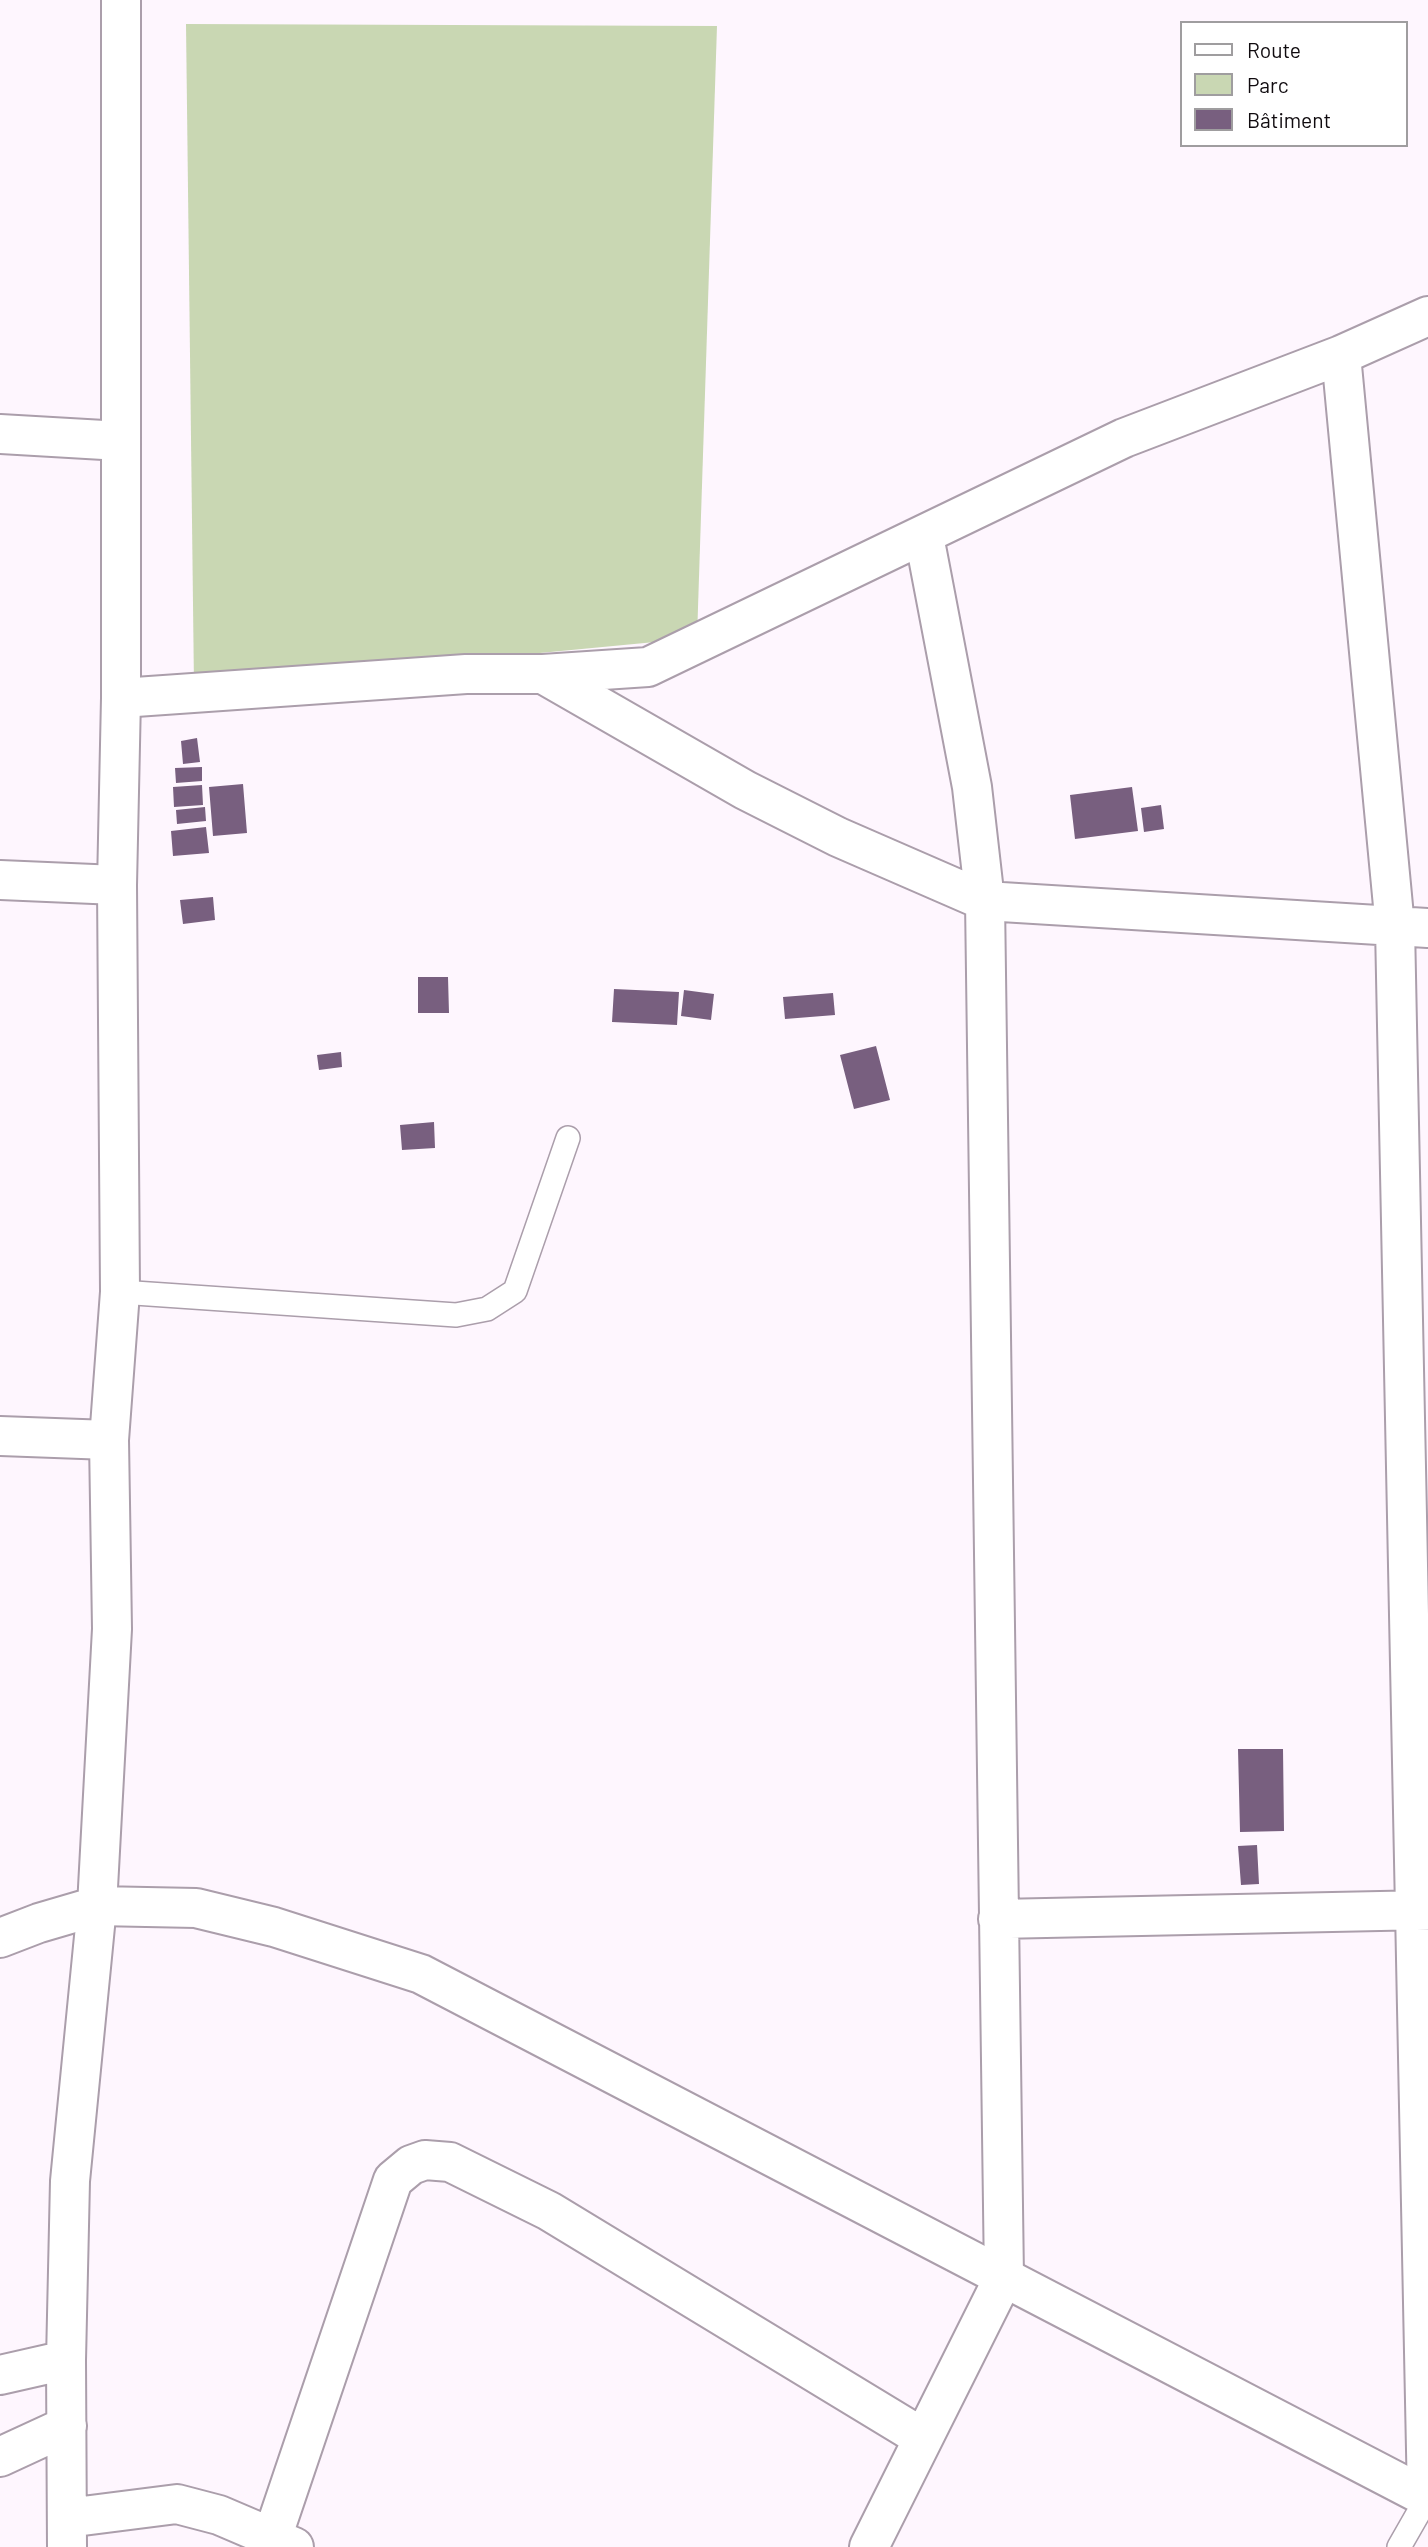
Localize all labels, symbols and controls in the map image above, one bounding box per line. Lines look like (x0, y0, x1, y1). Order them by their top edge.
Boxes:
legend (1180, 21, 1407, 147)
text: Route (1247, 37, 1301, 62)
text: Parc (1247, 72, 1289, 97)
text: Bâtiment (1247, 107, 1331, 132)

